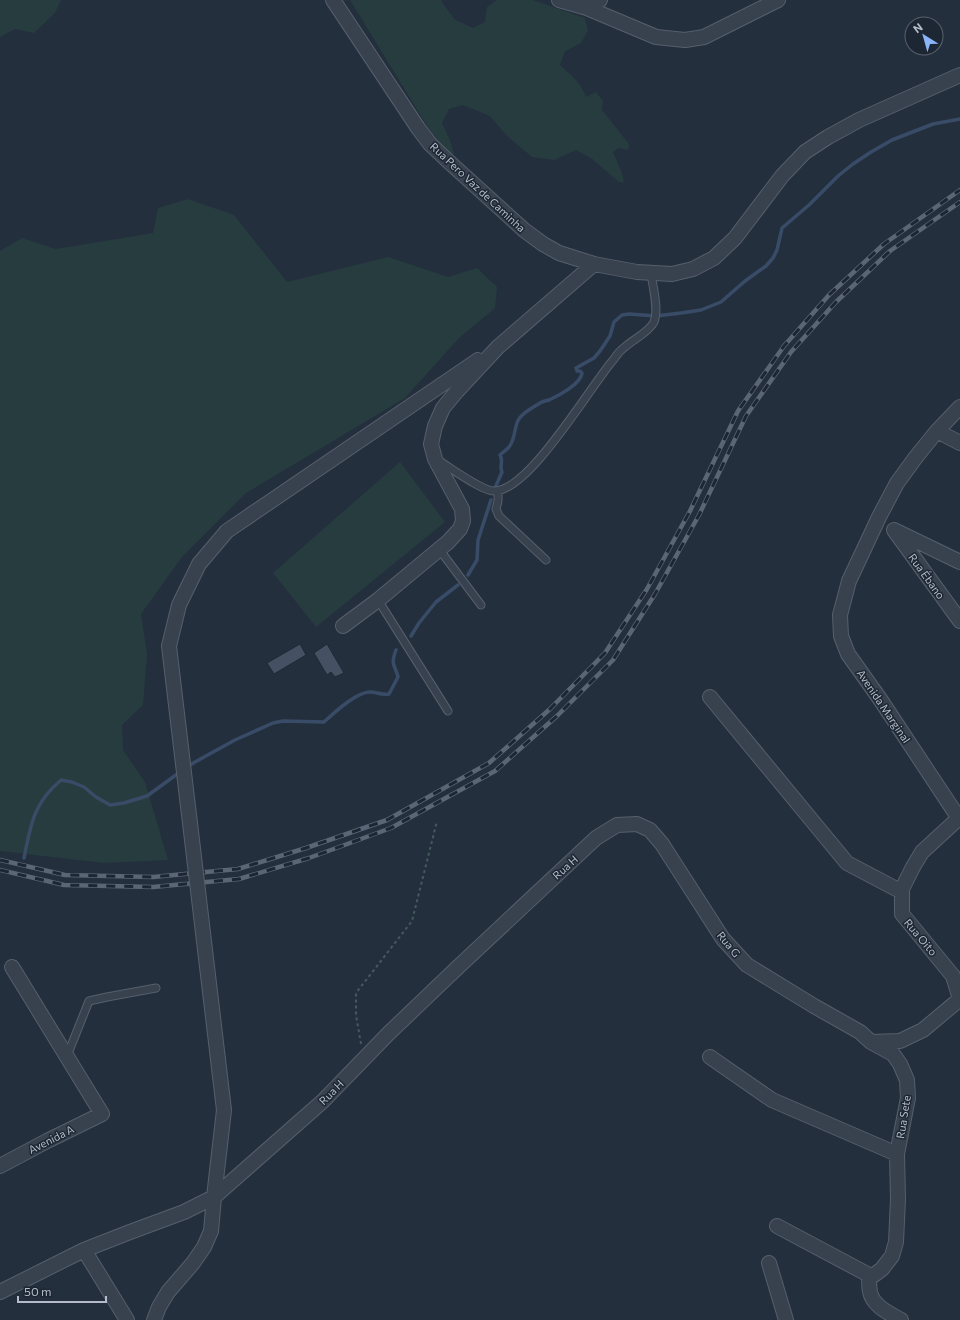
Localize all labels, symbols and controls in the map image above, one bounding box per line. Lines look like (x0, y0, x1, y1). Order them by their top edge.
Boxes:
north arrow (904, 16, 944, 56)
text: N (910, 20, 925, 35)
street label: Rua Pero Vaz de Caminha (428, 139, 528, 235)
street label: Rua Ébano (906, 550, 949, 602)
street label: Avenida Marginal (855, 667, 913, 745)
street label: Rua H (550, 852, 580, 882)
street label: Rua Oito (902, 916, 940, 958)
street label: Rua G (715, 928, 743, 960)
street label: Rua H (316, 1077, 346, 1107)
street label: Rua Sete (893, 1094, 913, 1140)
street label: Avenida A (26, 1122, 76, 1156)
scale bar (18, 1278, 106, 1304)
text: 50 m (24, 1284, 52, 1298)

